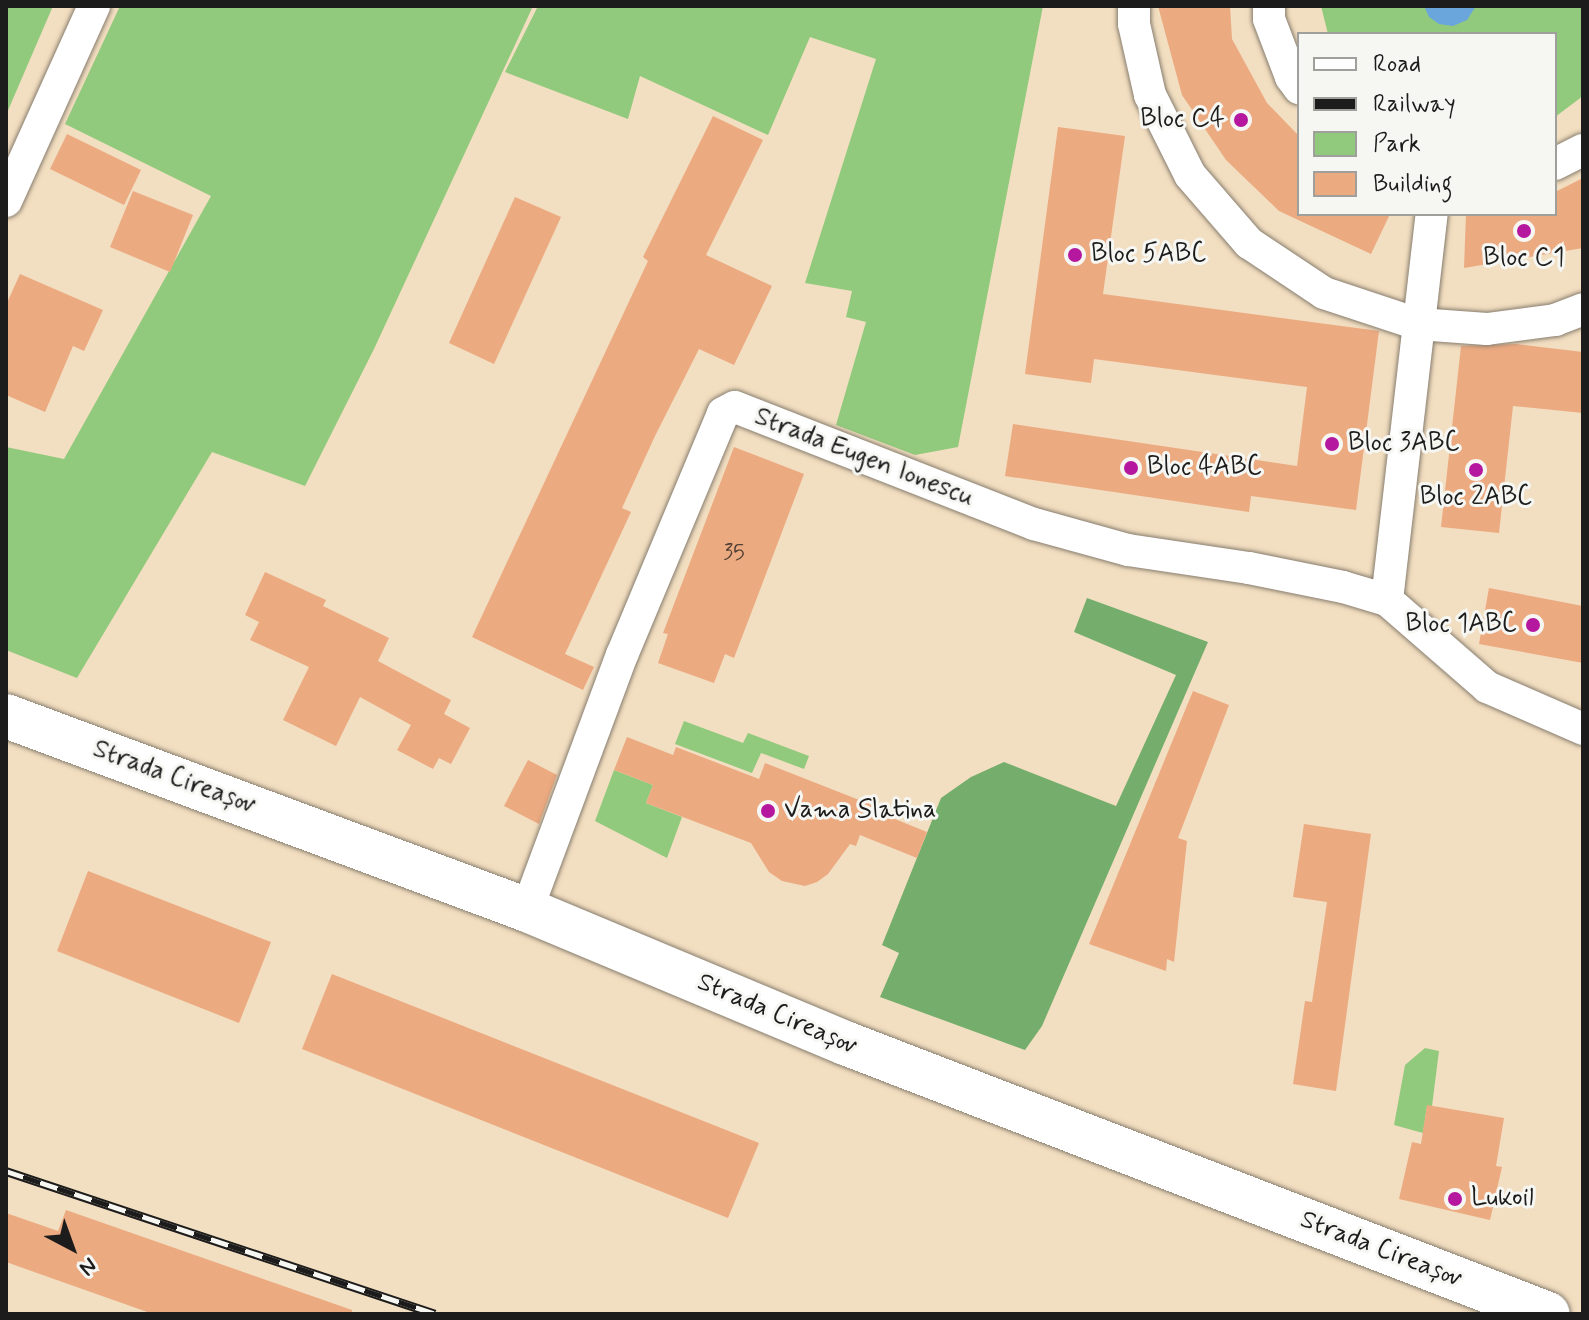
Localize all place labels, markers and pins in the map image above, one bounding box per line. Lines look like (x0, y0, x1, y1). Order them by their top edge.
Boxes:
place label: Bloc C4 (1140, 104, 1225, 136)
marker: Bloc C4 (1232, 111, 1250, 129)
marker: Bloc C1 (1515, 222, 1533, 240)
place label: Bloc 5ABC (1091, 239, 1206, 271)
place label: Bloc C1 (1483, 243, 1565, 275)
marker: Bloc 5ABC (1066, 246, 1084, 264)
place label: Bloc 3ABC (1348, 428, 1460, 460)
marker: Bloc 3ABC (1323, 435, 1341, 453)
place label: Bloc 4ABC (1147, 452, 1262, 484)
marker: Bloc 4ABC (1122, 459, 1140, 477)
marker: Bloc 2ABC (1467, 461, 1485, 479)
place label: Bloc 2ABC (1420, 482, 1532, 514)
place label: Bloc 1ABC (1406, 609, 1517, 641)
marker: Bloc 1ABC (1524, 616, 1542, 634)
place label: Vama Slatina (784, 795, 934, 827)
marker: Vama Slatina (759, 802, 777, 820)
place label: Lukoil (1471, 1183, 1534, 1215)
marker: Lukoil (1446, 1190, 1464, 1208)

